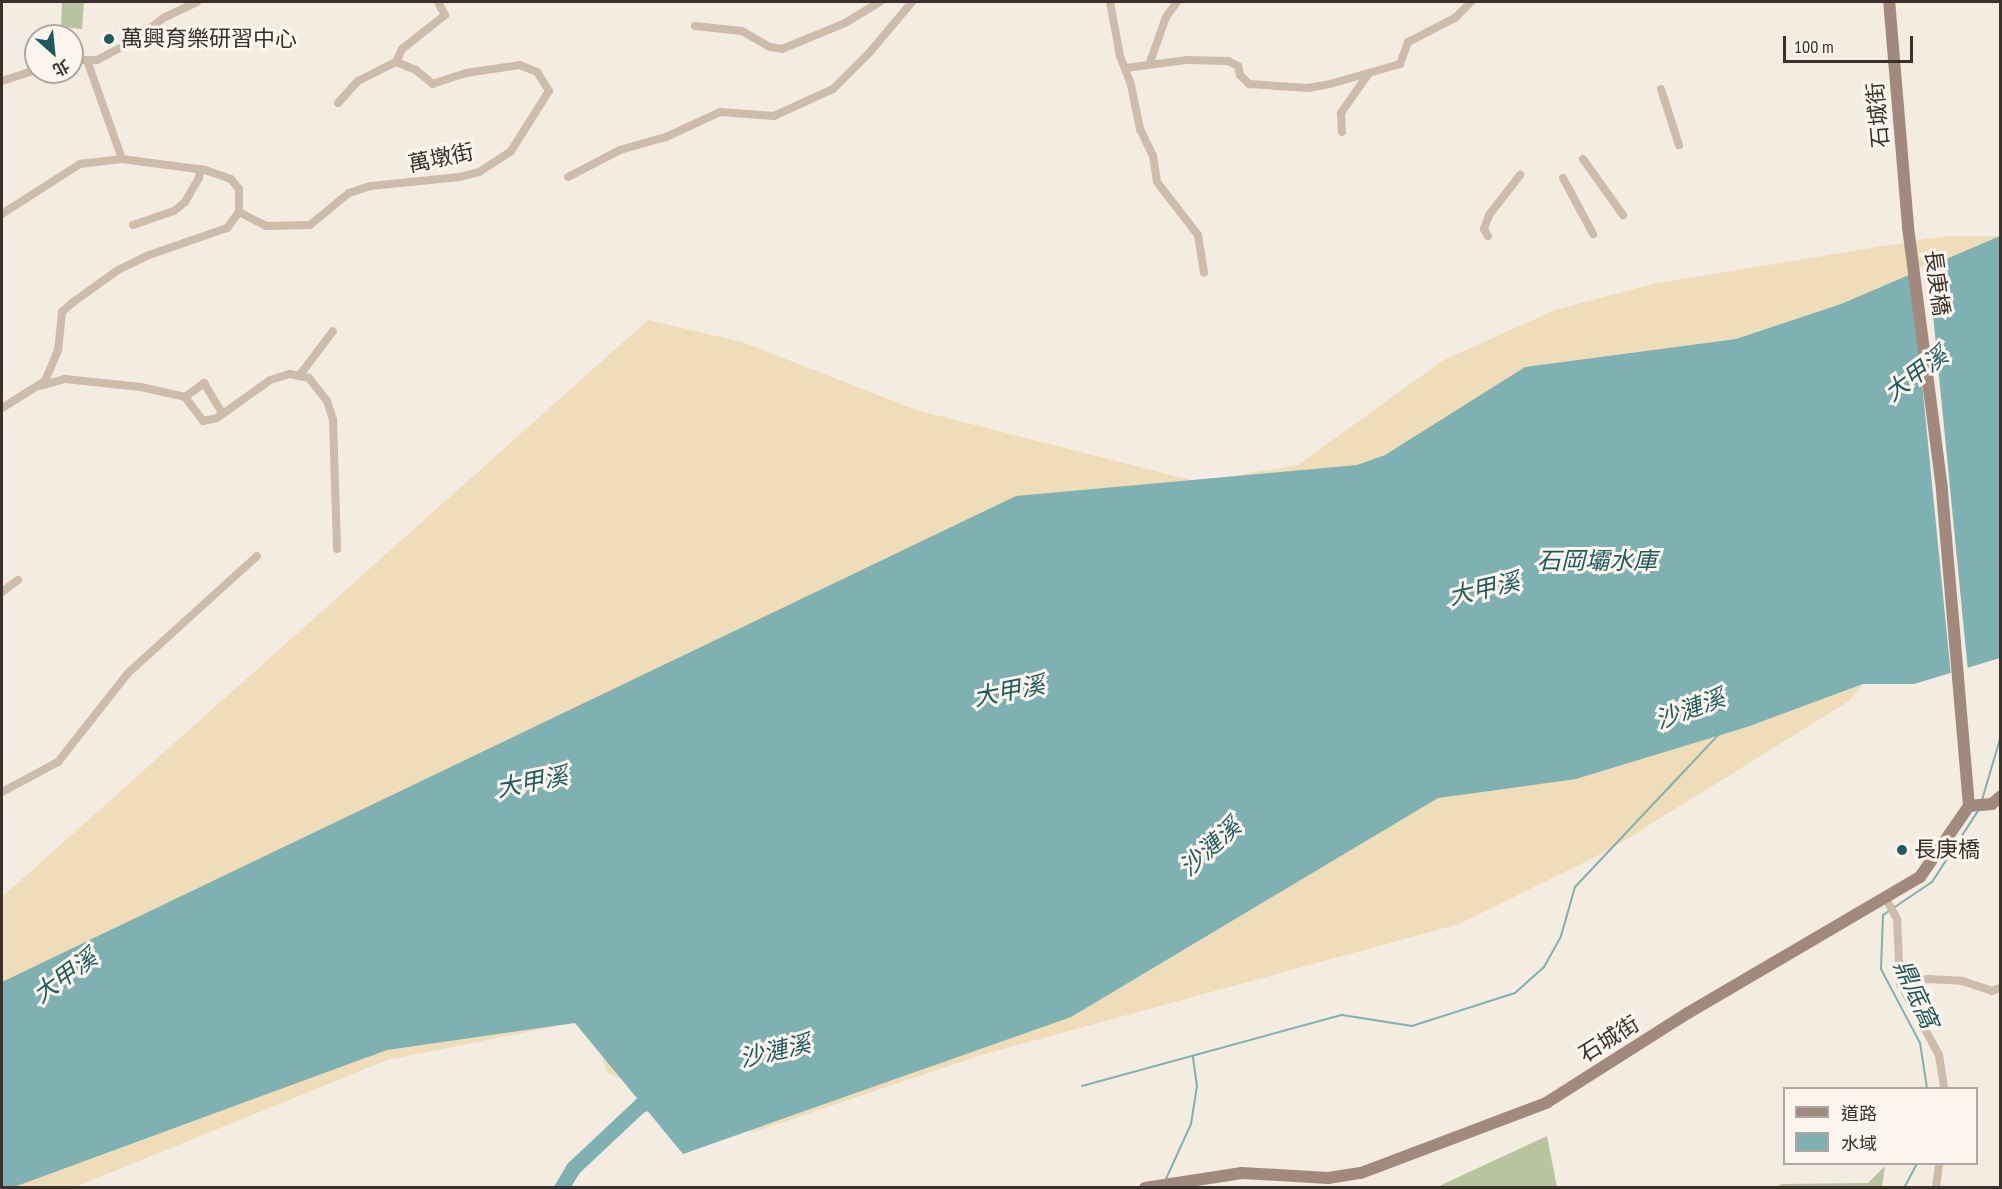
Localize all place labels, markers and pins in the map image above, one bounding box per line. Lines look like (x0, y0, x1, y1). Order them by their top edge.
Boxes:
place label: 萬興育樂研習中心 (121, 26, 297, 52)
marker: 萬興育樂研習中心 (102, 32, 116, 46)
place label: 長庚橋 (1914, 837, 1980, 863)
marker: 長庚橋 (1895, 843, 1909, 857)

